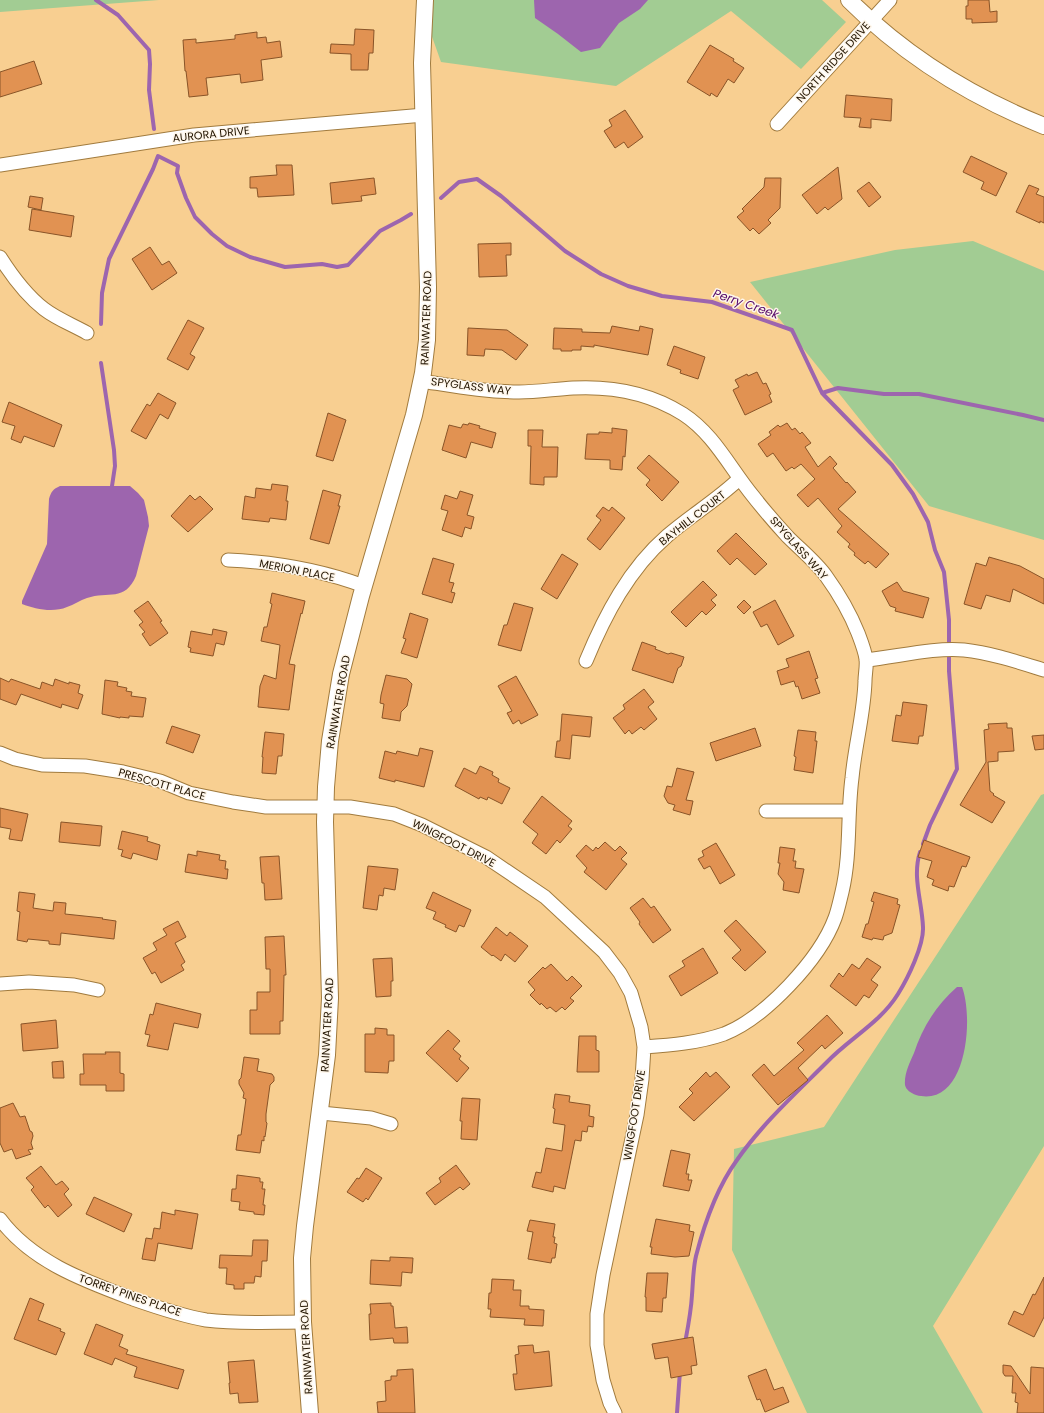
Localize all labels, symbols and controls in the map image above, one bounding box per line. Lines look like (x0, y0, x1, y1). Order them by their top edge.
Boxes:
street label: NORTH RIDGE DRIVE (792, 18, 874, 106)
street label: AURORA DRIVE (172, 122, 250, 146)
street label: RAINWATER ROAD (416, 270, 436, 365)
water label: Perry Creek (711, 284, 782, 323)
street label: SPYGLASS WAY (430, 373, 512, 399)
street label: BAYHILL COURT (655, 487, 729, 549)
street label: SPYGLASS WAY (766, 513, 832, 584)
street label: MERION PLACE (258, 555, 336, 585)
street label: RAINWATER ROAD (322, 654, 354, 750)
street label: PRESCOTT PLACE (117, 764, 207, 804)
street label: WINGFOOT DRIVE (410, 815, 498, 871)
street label: RAINWATER ROAD (317, 977, 337, 1073)
street label: WINGFOOT DRIVE (619, 1068, 649, 1162)
street label: TORREY PINES PLACE (77, 1270, 183, 1320)
street label: RAINWATER ROAD (296, 1299, 316, 1395)

